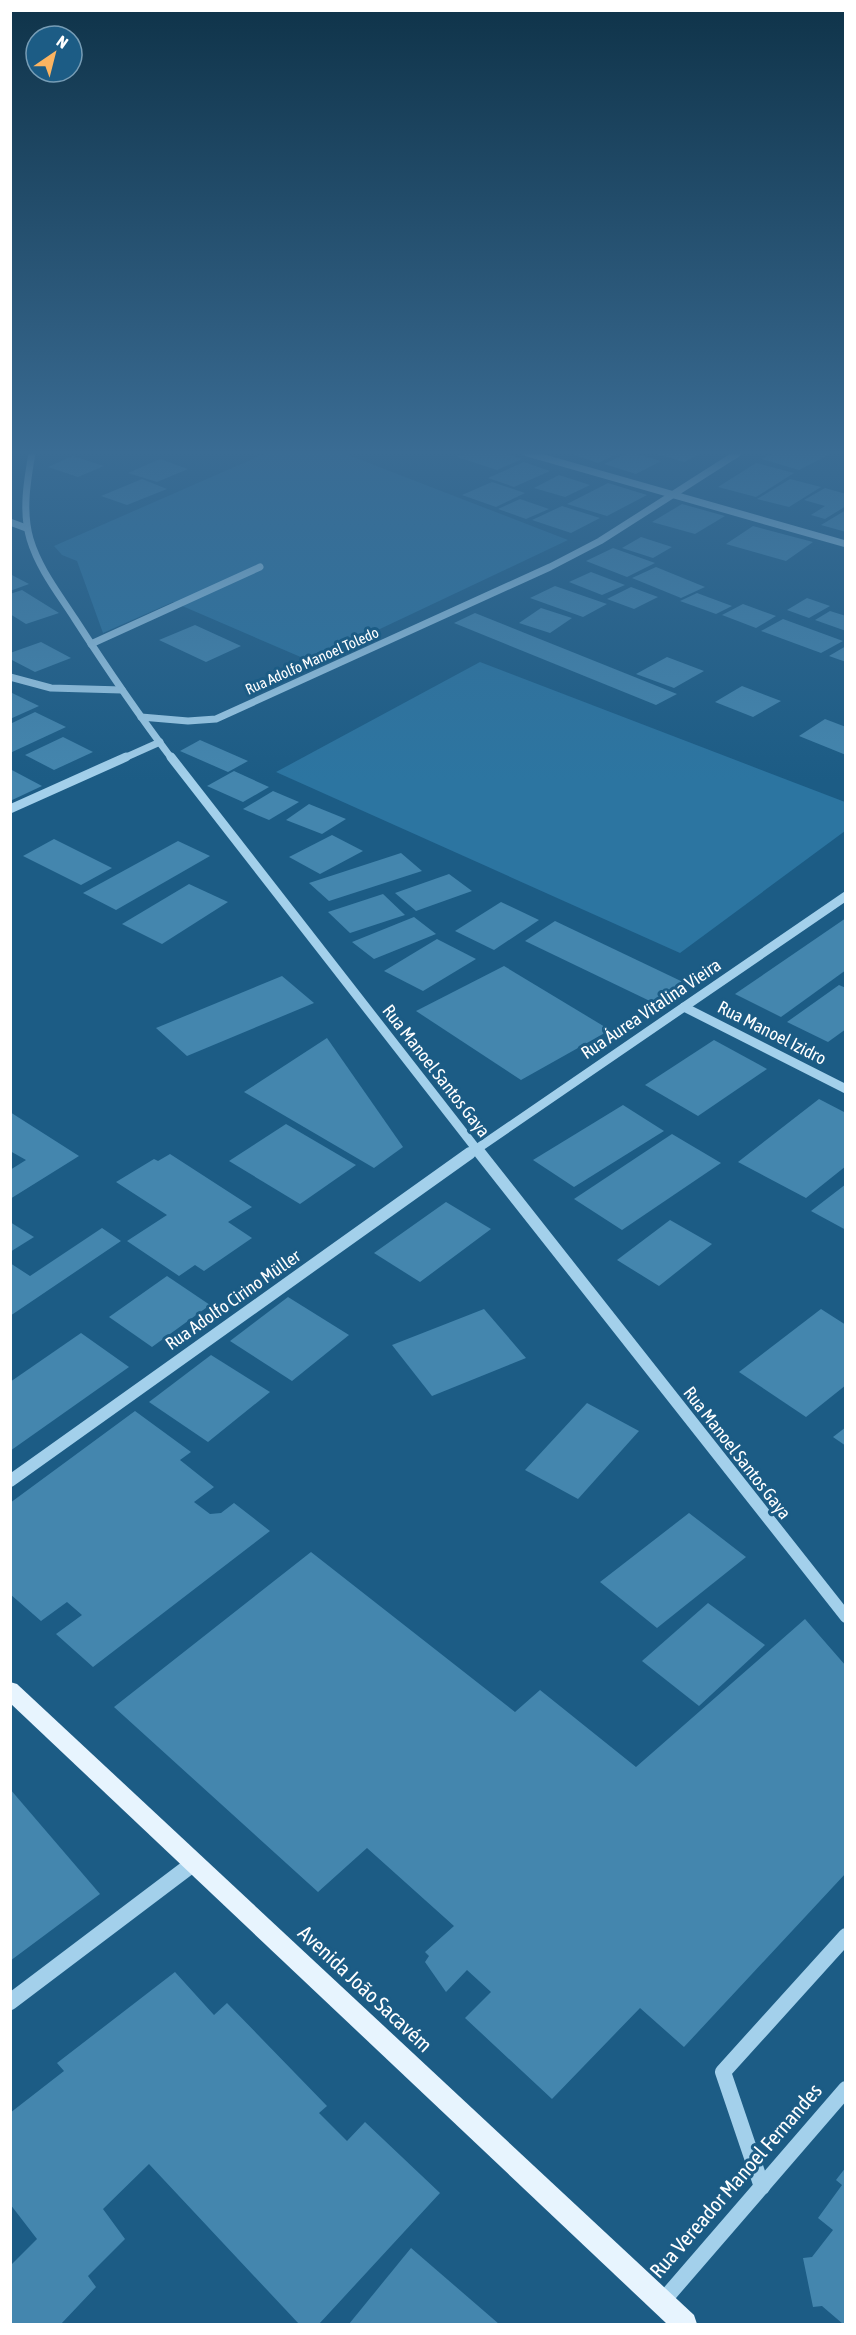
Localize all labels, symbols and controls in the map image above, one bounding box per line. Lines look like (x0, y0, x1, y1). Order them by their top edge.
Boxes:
north arrow (24, 24, 84, 84)
text: N (54, 32, 72, 52)
street label: Rua Adolfo Manoel Toledo (242, 623, 381, 698)
street label: Rua Áurea Vitalina Vieira (577, 954, 725, 1063)
street label: Rua Manoel Izidro (714, 996, 830, 1069)
street label: Rua Manoel Santos Gaya (378, 1000, 495, 1141)
street label: Rua Adolfo Cirino Müller (161, 1245, 305, 1354)
street label: Rua Manoel Santos Gaya (679, 1382, 796, 1523)
street label: Avenida João Sacavém (294, 1920, 438, 2056)
street label: Rua Vereador Manoel Fernandes (644, 2078, 826, 2282)

